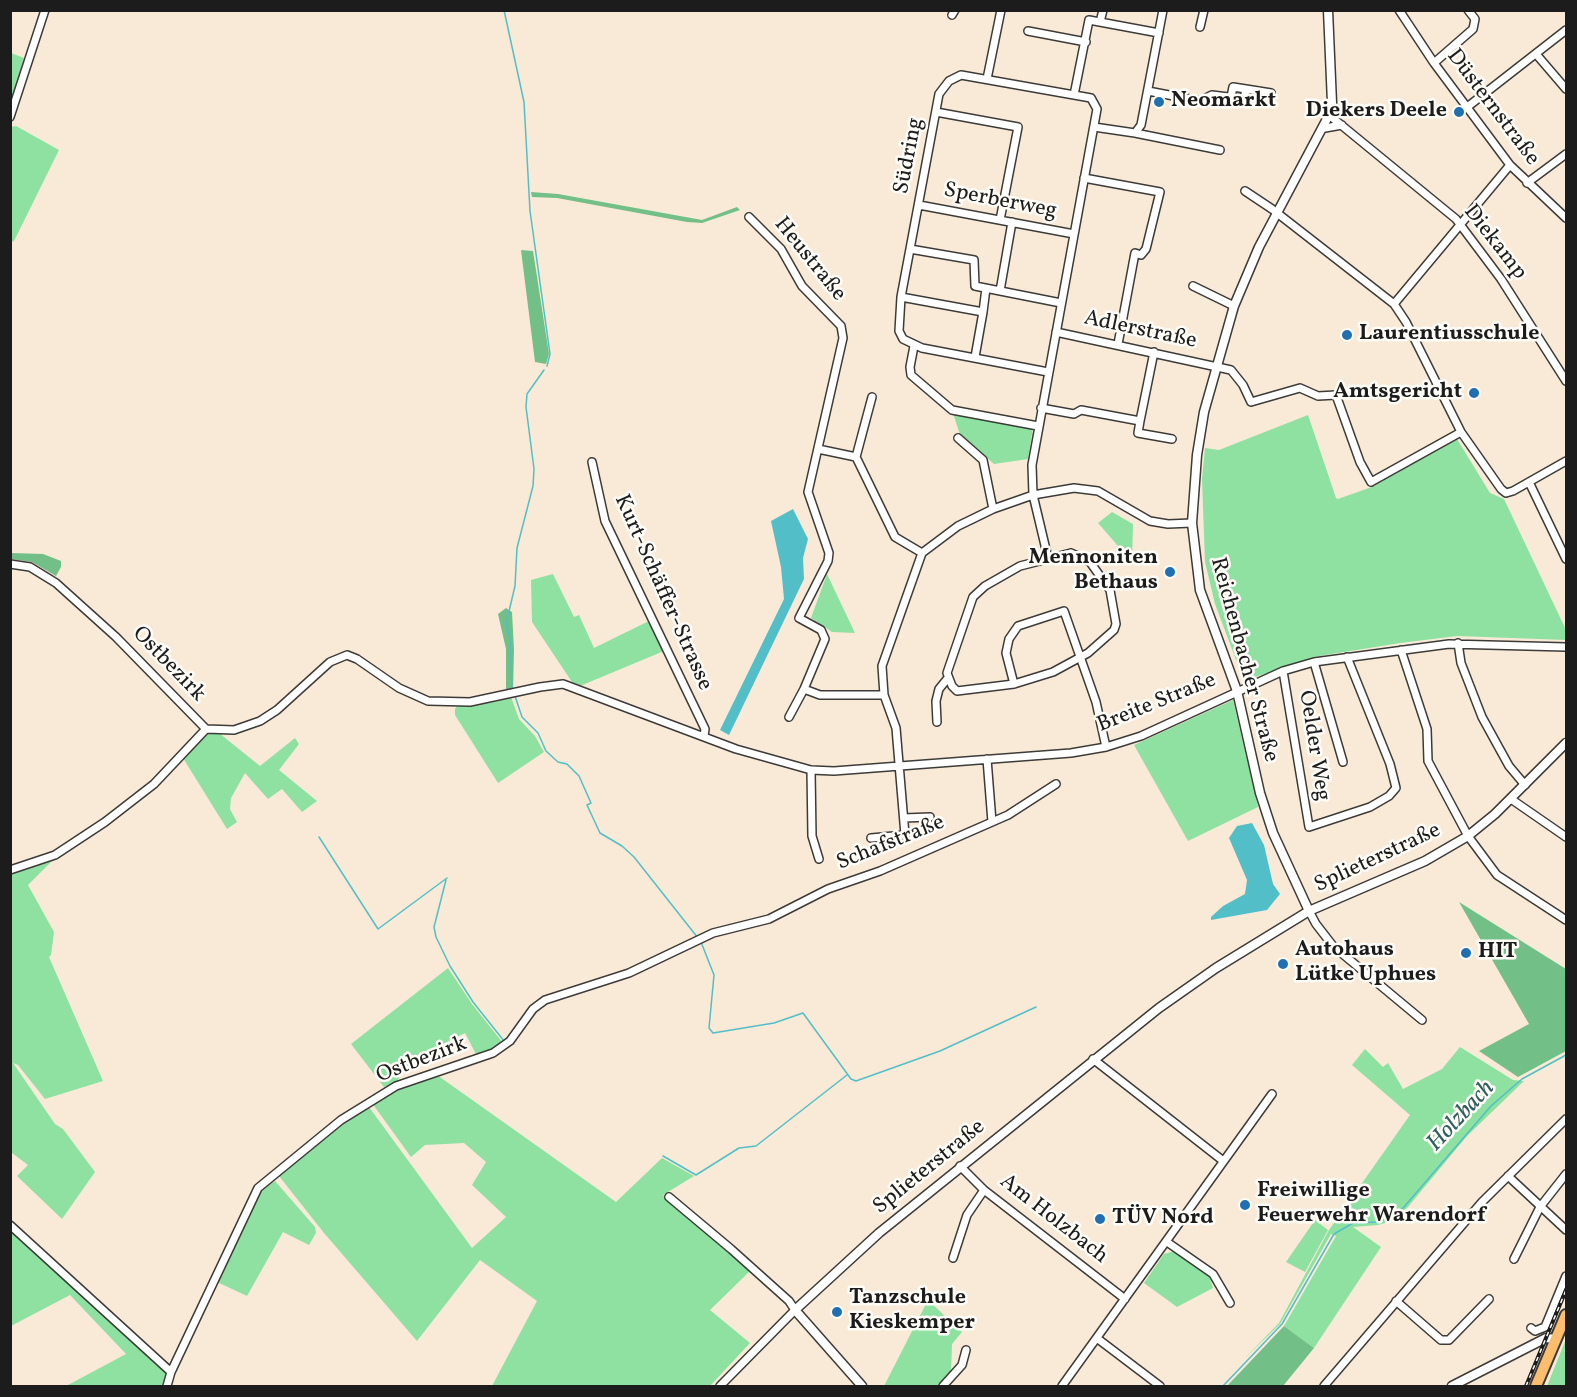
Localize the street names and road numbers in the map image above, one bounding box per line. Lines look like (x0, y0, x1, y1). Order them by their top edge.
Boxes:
street label: Düsternstraße (1440, 45, 1544, 171)
street label: Südring (890, 116, 930, 196)
street label: Sperberweg (941, 178, 1059, 226)
street label: Diekamp (1456, 200, 1532, 286)
street label: Heustraße (767, 213, 851, 307)
street label: Adlerstraße (1081, 306, 1199, 356)
street label: Kurt-Schäffer-Strasse (607, 491, 717, 695)
street label: Reichenbacher Straße (1203, 555, 1283, 765)
street label: Ostbezirk (126, 622, 210, 708)
street label: Breite Straße (1094, 668, 1220, 740)
street label: Oelder Weg (1291, 689, 1335, 803)
street label: Schafstraße (833, 810, 949, 878)
street label: Splieterstraße (1311, 818, 1445, 900)
street label: Ostbezirk (373, 1032, 471, 1090)
street label: Splieterstraße (869, 1115, 991, 1221)
street label: Am Holzbach (993, 1169, 1113, 1271)

